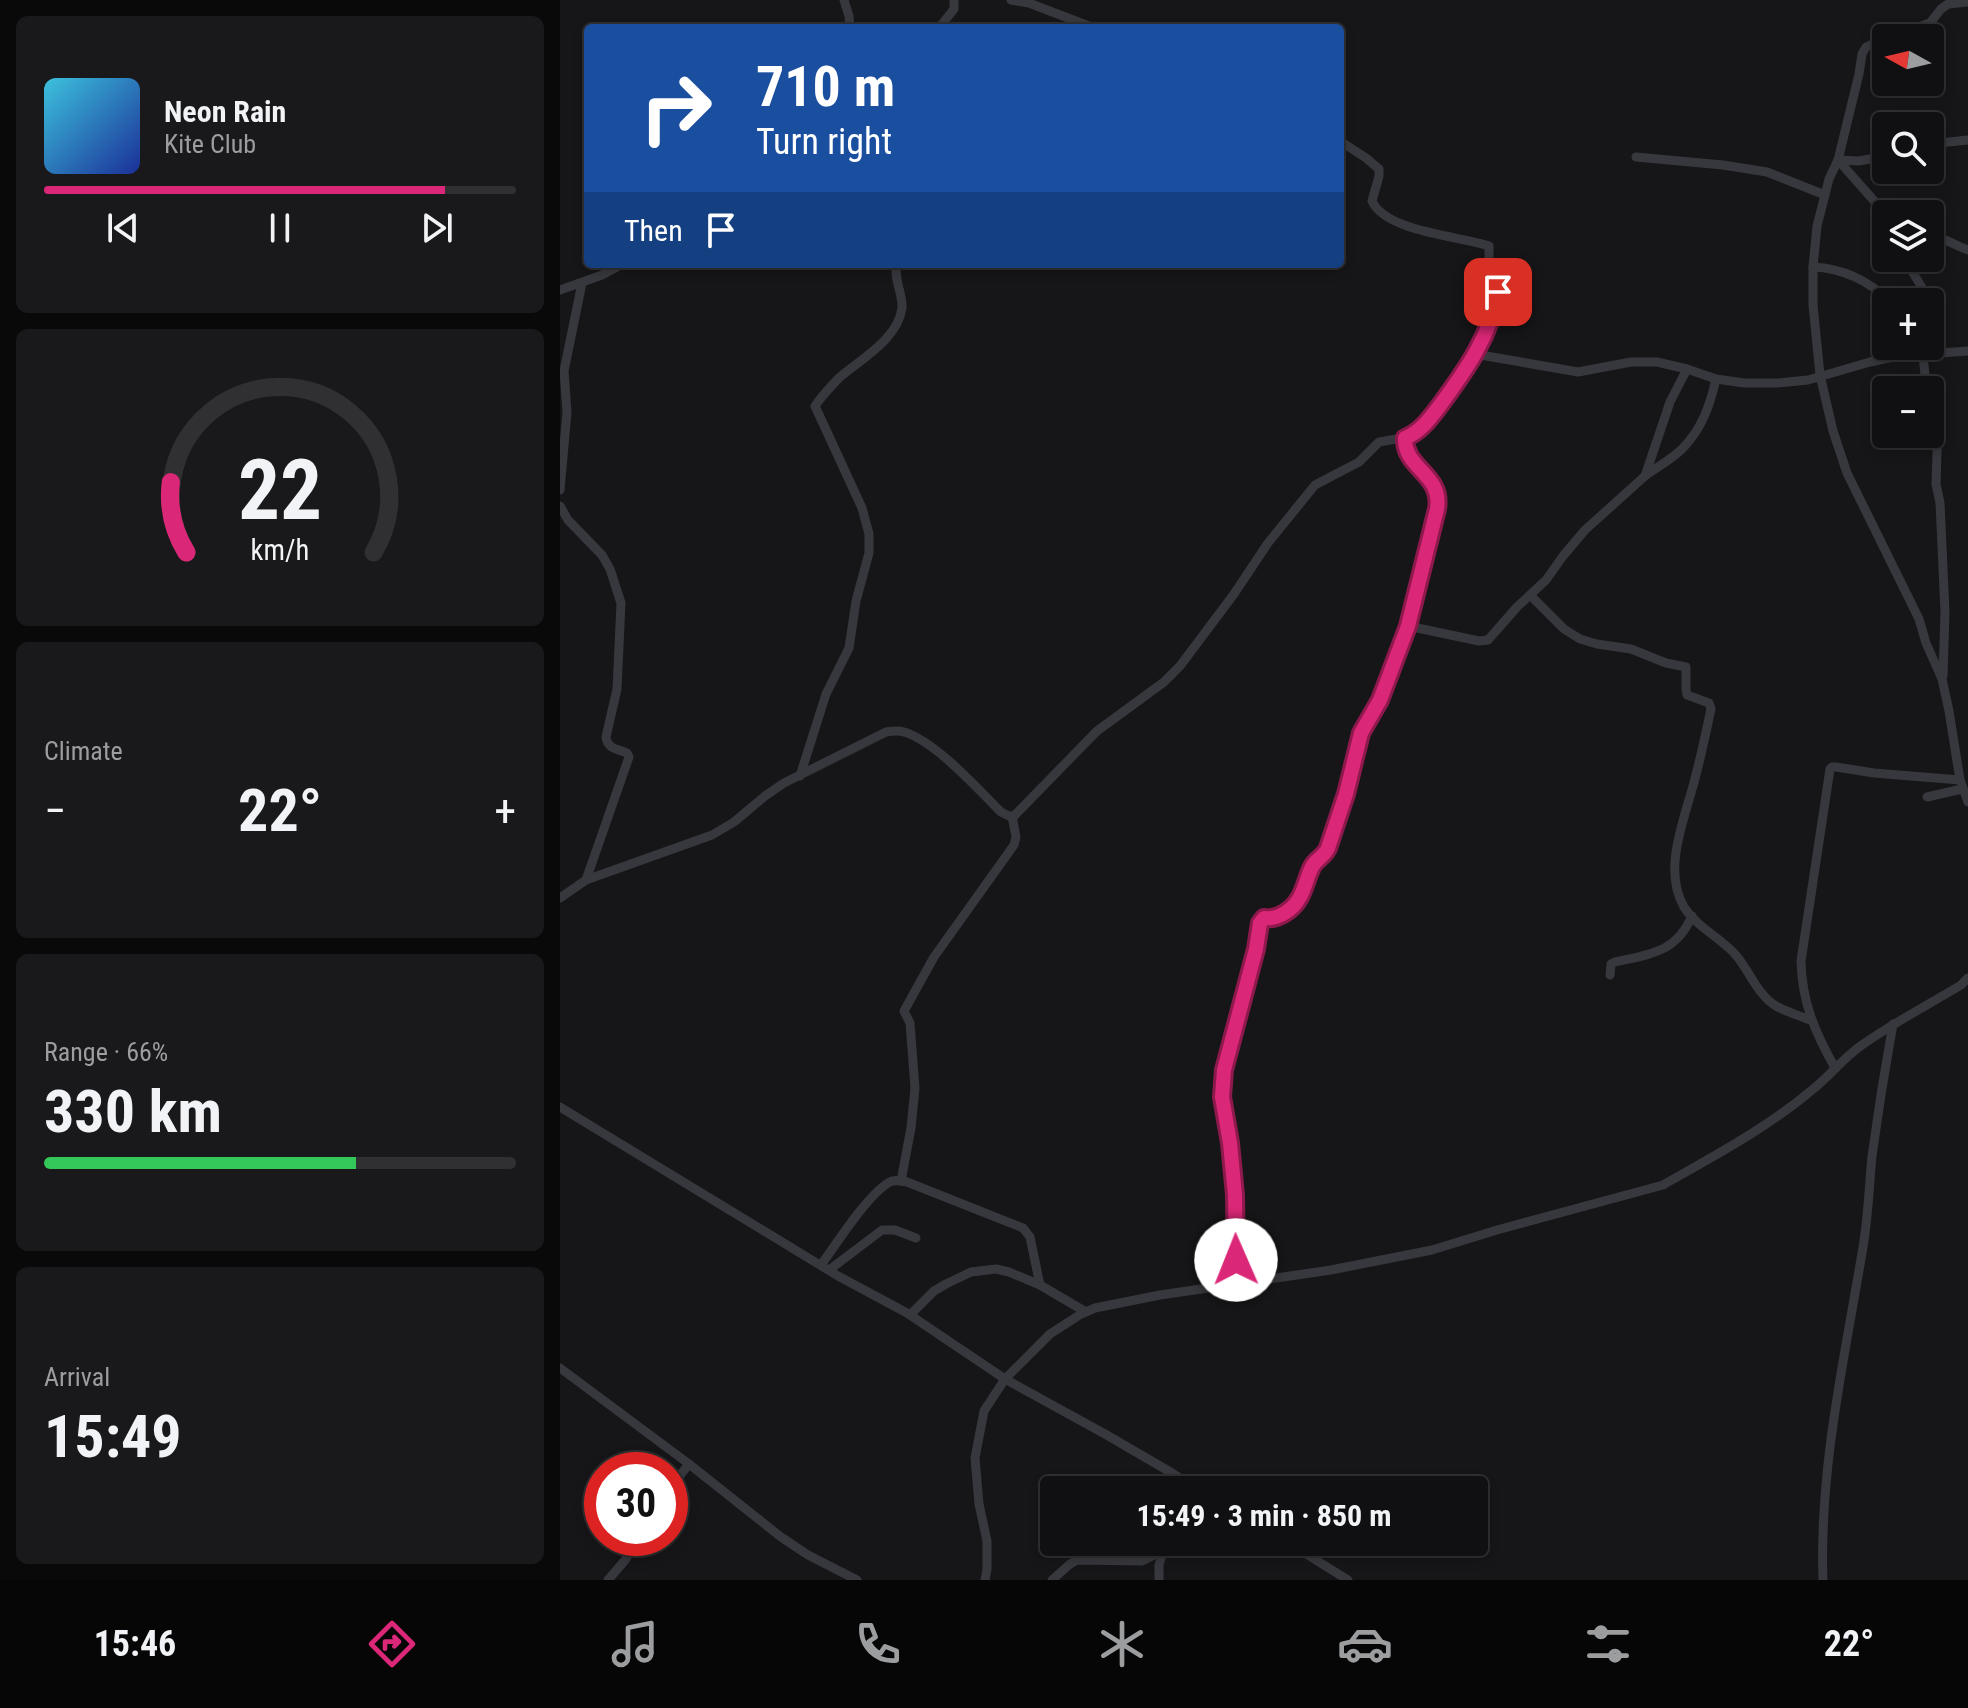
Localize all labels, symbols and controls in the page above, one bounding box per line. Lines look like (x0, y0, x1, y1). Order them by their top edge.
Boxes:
north arrow (1872, 24, 1944, 96)
map controls (1872, 24, 1944, 448)
text: 710 m (756, 54, 895, 120)
icon: right (624, 56, 728, 160)
text: Neon Rain (164, 94, 286, 129)
button: search (1872, 112, 1944, 184)
text: Turn right (756, 121, 892, 163)
text: Kite Club (164, 129, 256, 159)
button: layers (1872, 200, 1944, 272)
icon: previous (101, 206, 145, 250)
icon: pause (258, 206, 302, 250)
icon: next (415, 206, 459, 250)
icon: arrive (699, 208, 743, 252)
text: Then (624, 213, 683, 248)
pin (1464, 258, 1532, 326)
icon: arrive (1476, 270, 1520, 314)
button: + (1872, 288, 1944, 360)
button: − (1872, 376, 1944, 448)
text: 22 (238, 442, 322, 539)
text: km/h (251, 533, 309, 567)
text: Climate (44, 736, 123, 766)
text: 22° (238, 775, 322, 846)
text: − (44, 785, 66, 837)
text: + (494, 785, 516, 837)
text: Range · 66% (44, 1037, 168, 1067)
text: 330 km (44, 1076, 222, 1147)
position arrow (1194, 1218, 1278, 1302)
text: Arrival (44, 1362, 110, 1392)
text: 15:49 (44, 1401, 182, 1472)
speed limit sign: 30 (584, 1452, 688, 1556)
text: 15:49 · 3 min · 850 m (1137, 1498, 1391, 1533)
icon: directions (364, 1616, 420, 1672)
icon: music (607, 1616, 663, 1672)
icon: phone (850, 1616, 906, 1672)
icon: climate (1094, 1616, 1150, 1672)
icon: car (1337, 1616, 1393, 1672)
icon: filters (1580, 1616, 1636, 1672)
text: 15:46 (94, 1623, 176, 1665)
text: 22° (1824, 1623, 1874, 1665)

